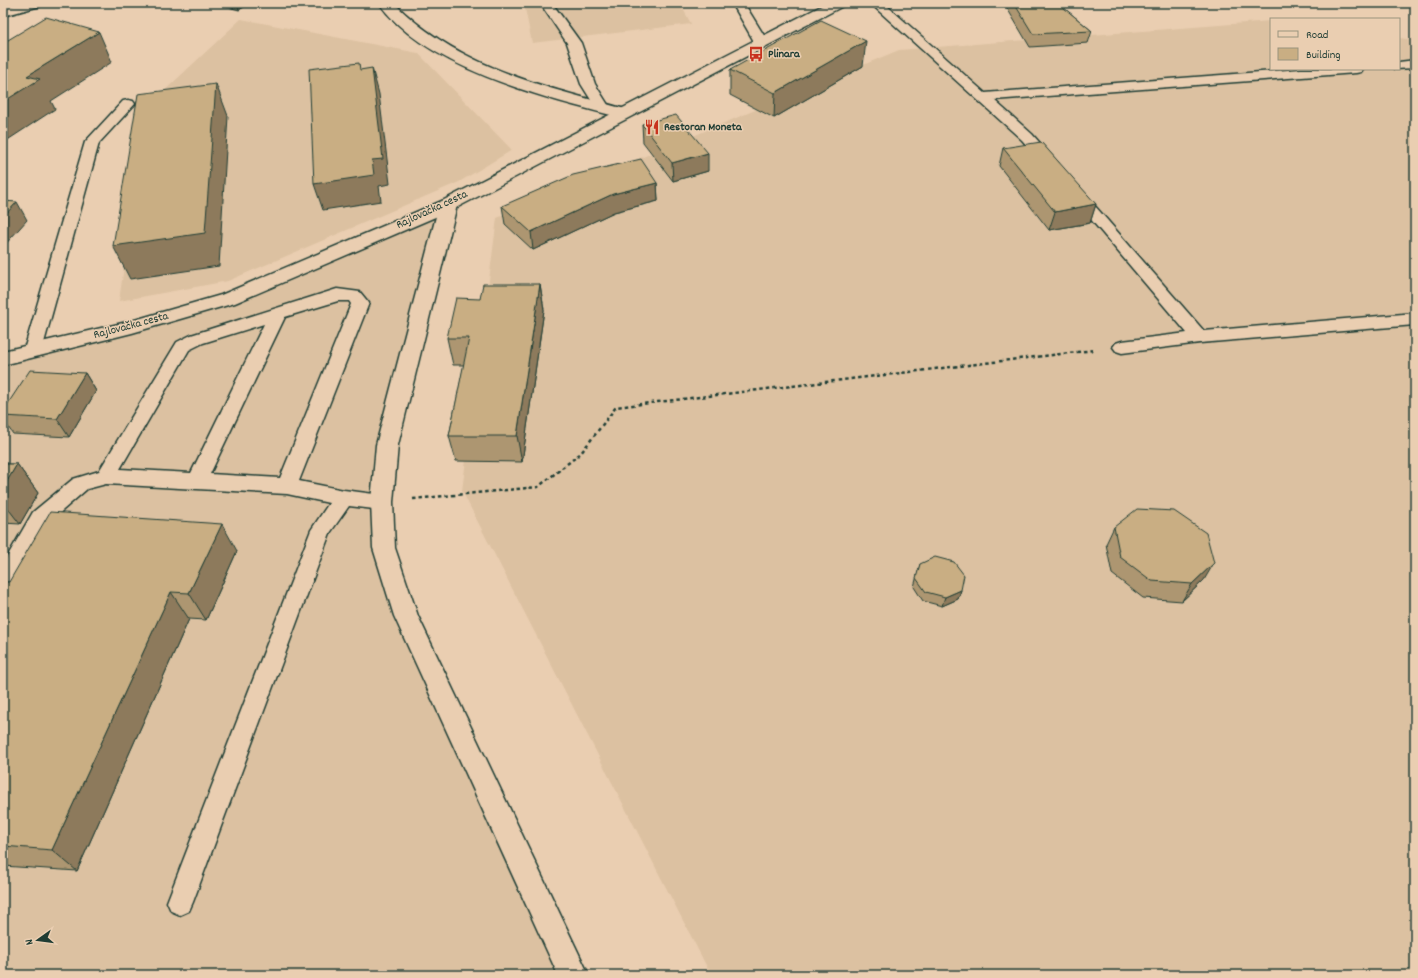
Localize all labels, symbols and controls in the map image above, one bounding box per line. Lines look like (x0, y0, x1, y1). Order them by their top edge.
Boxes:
legend (1270, 18, 1400, 70)
text: Road (1306, 27, 1328, 44)
bus stop icon: Plinara (747, 45, 765, 63)
place label: Plinara (768, 46, 801, 63)
text: Building (1306, 47, 1341, 64)
restaurant icon: Restoran Moneta (643, 118, 661, 136)
place label: Restoran Moneta (664, 119, 743, 136)
street label: Rajlovačka cesta (394, 186, 471, 234)
street label: Rajlovačka cesta (92, 308, 171, 344)
north arrow (18, 920, 58, 960)
text: N (22, 937, 39, 947)

